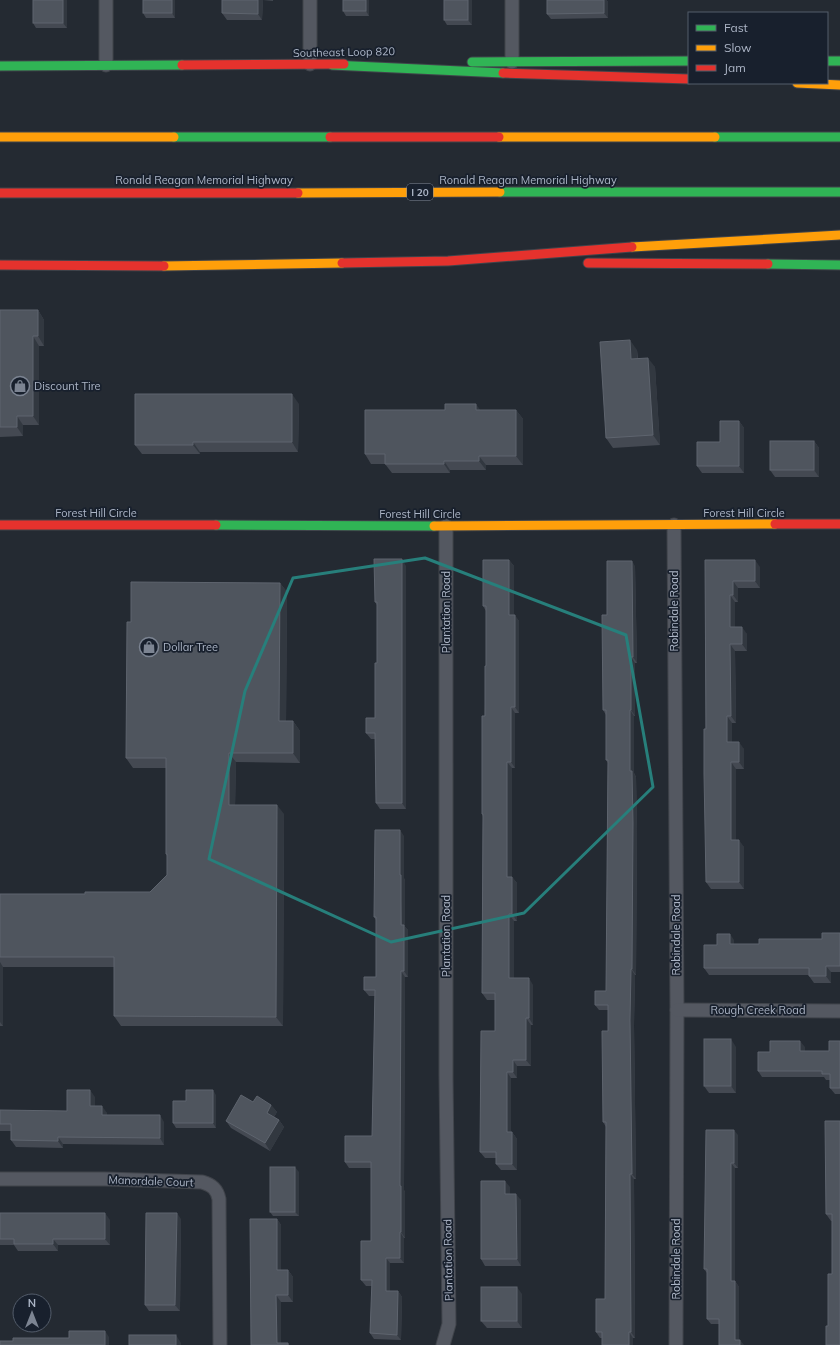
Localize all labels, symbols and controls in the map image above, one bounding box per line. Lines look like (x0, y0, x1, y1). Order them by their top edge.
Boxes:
legend (688, 12, 828, 84)
text: Fast (724, 20, 748, 35)
text: Slow (724, 40, 752, 55)
street label: Southeast Loop 820 (293, 44, 396, 60)
text: Jam (724, 60, 746, 75)
street label: Ronald Reagan Memorial Highway (115, 173, 293, 187)
street label: Ronald Reagan Memorial Highway (439, 173, 617, 187)
road number: I 20 (407, 184, 433, 200)
shop icon: Discount Tire (9, 375, 31, 397)
place label: Discount Tire (34, 379, 101, 393)
street label: Forest Hill Circle (55, 506, 137, 520)
street label: Forest Hill Circle (703, 506, 785, 520)
street label: Forest Hill Circle (379, 507, 461, 521)
street label: Robindale Road (667, 570, 681, 652)
street label: Plantation Road (439, 571, 453, 653)
shop icon: Dollar Tree (138, 636, 160, 658)
place label: Dollar Tree (163, 640, 218, 654)
street label: Robindale Road (669, 894, 683, 976)
street label: Plantation Road (439, 895, 453, 977)
street label: Rough Creek Road (711, 1003, 805, 1017)
street label: Manordale Court (108, 1173, 194, 1189)
street label: Robindale Road (669, 1218, 683, 1300)
street label: Plantation Road (440, 1219, 456, 1301)
north arrow (12, 1293, 52, 1333)
text: N (28, 1296, 36, 1310)

